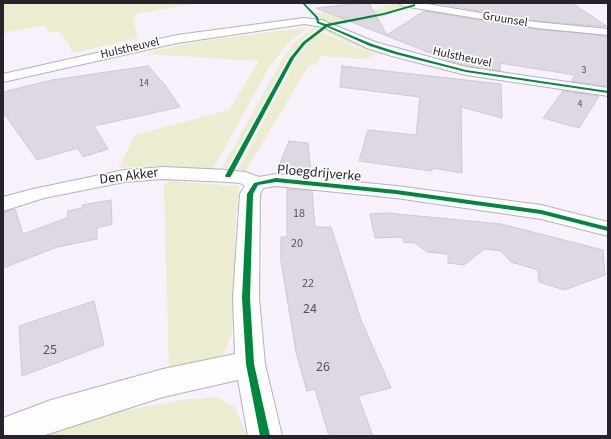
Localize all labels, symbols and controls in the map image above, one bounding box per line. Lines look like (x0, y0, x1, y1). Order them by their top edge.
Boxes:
street label: Gruunsel (482, 9, 528, 31)
street label: Hulstheuvel (99, 35, 161, 63)
street label: Hulstheuvel (431, 45, 493, 71)
house number: 3 (582, 65, 586, 77)
house number: 14 (139, 78, 149, 90)
house number: 4 (578, 99, 582, 111)
street label: Ploegdrijverke (276, 162, 362, 186)
street label: Den Akker (99, 165, 159, 189)
house number: 18 (293, 207, 305, 221)
house number: 20 (291, 237, 303, 251)
house number: 22 (302, 277, 314, 291)
house number: 24 (303, 302, 317, 318)
house number: 25 (43, 343, 57, 359)
house number: 26 (316, 360, 330, 376)

